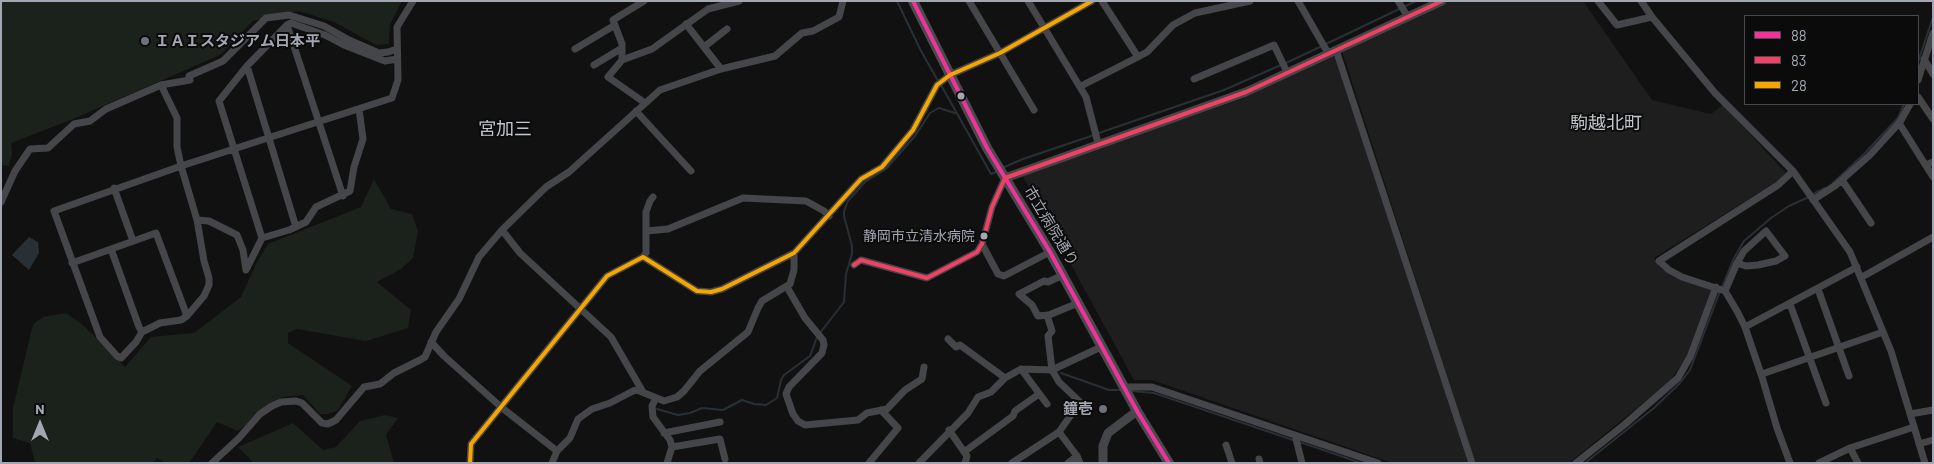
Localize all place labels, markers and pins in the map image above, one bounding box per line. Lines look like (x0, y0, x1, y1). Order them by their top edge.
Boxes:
place label: ＩＡＩスタジアム日本平 (155, 32, 320, 50)
marker: ＩＡＩスタジアム日本平 (139, 35, 151, 47)
unlabelled marker (956, 91, 966, 101)
place label: 静岡市立清水病院 (863, 228, 975, 244)
marker: 静岡市立清水病院 (979, 231, 989, 241)
place label: 鐘壱 (1063, 400, 1093, 418)
marker: 鐘壱 (1097, 403, 1109, 415)

